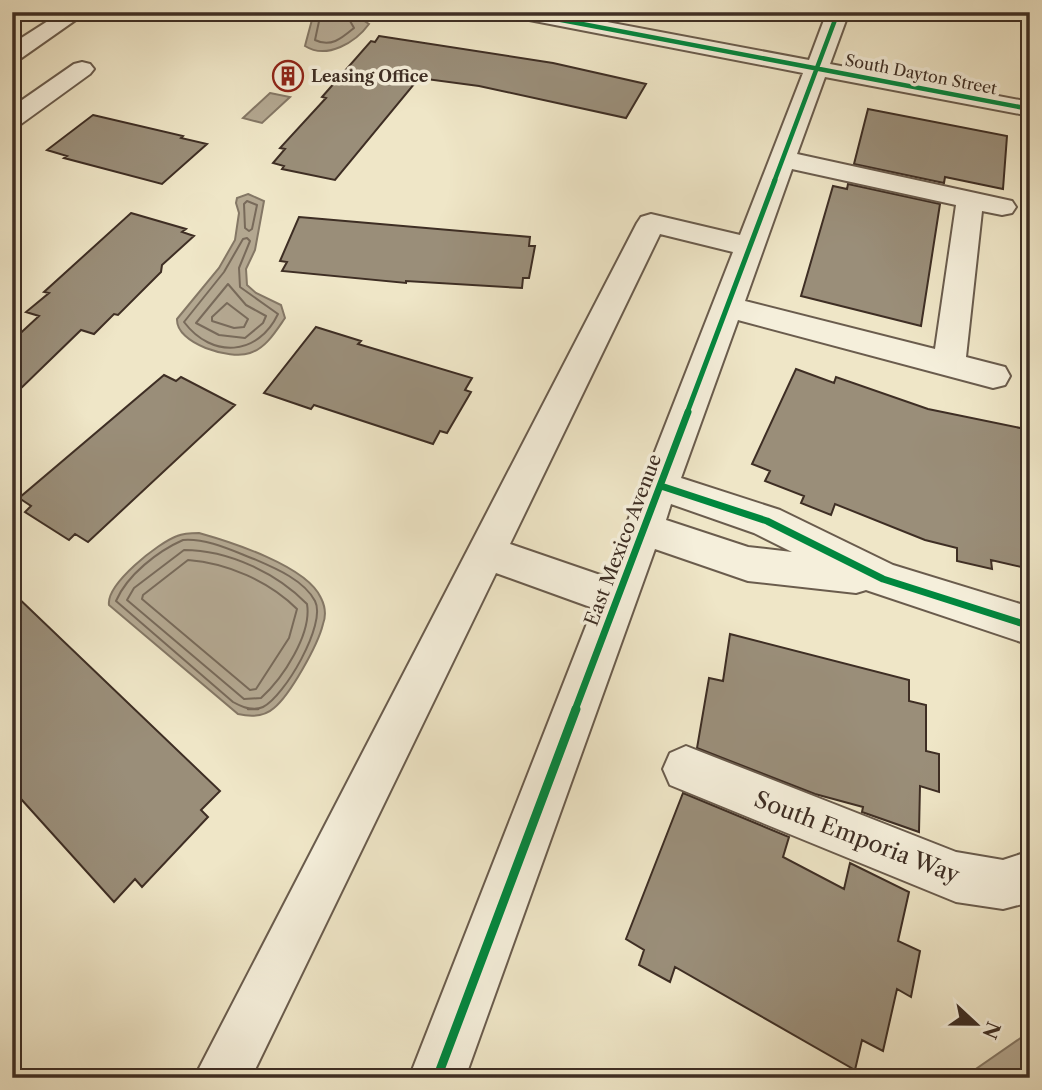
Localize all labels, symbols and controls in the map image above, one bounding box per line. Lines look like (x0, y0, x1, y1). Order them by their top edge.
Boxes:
street label: South Dayton Street (843, 49, 999, 99)
building icon: Leasing Office (271, 59, 305, 93)
place label: Leasing Office (311, 66, 429, 86)
street label: East Mexico Avenue (580, 451, 666, 629)
street label: South Emporia Way (750, 785, 964, 889)
north arrow (940, 988, 1010, 1058)
text: N (978, 1018, 1005, 1042)

